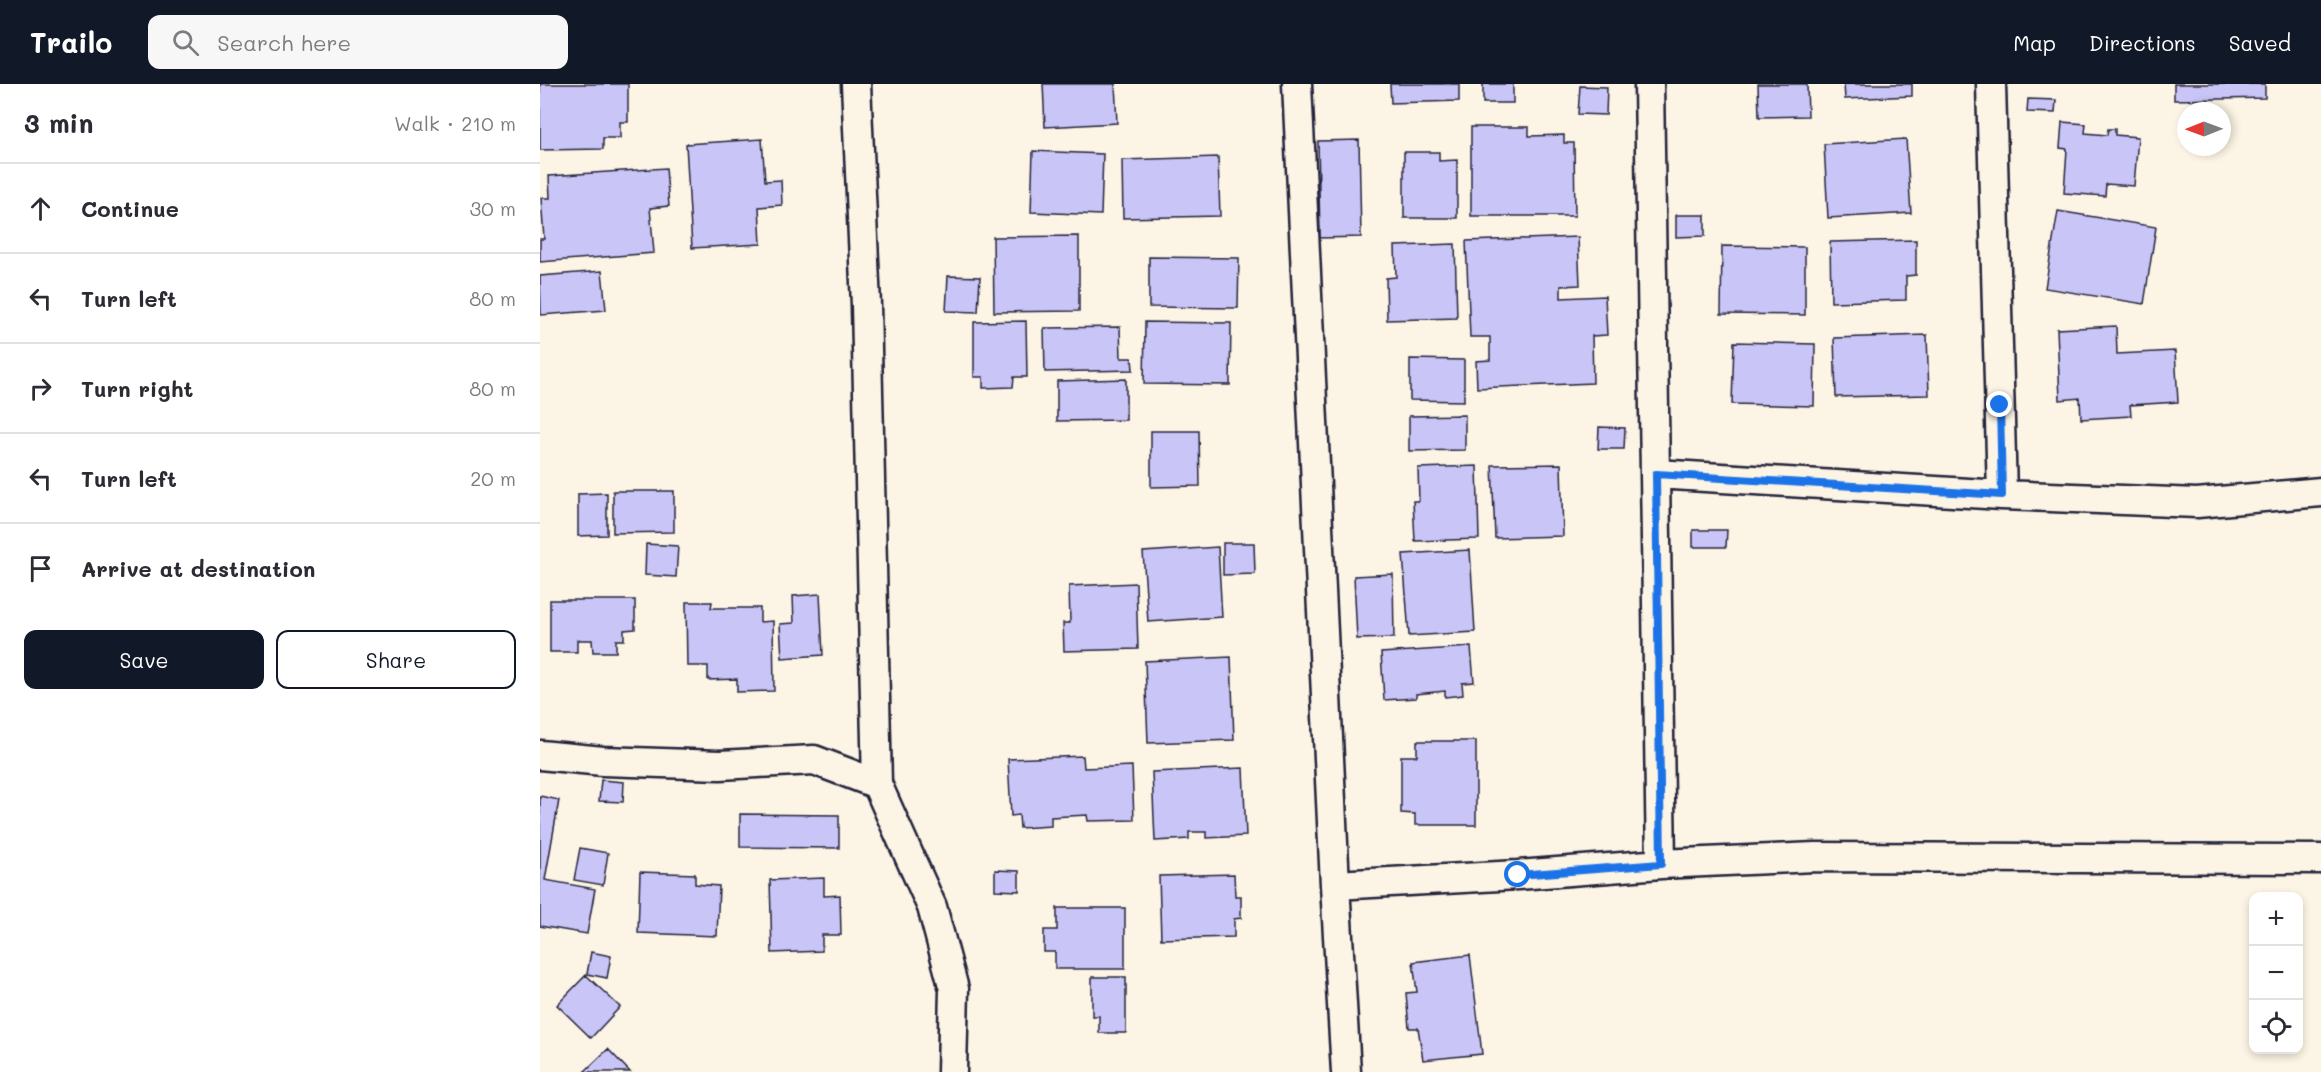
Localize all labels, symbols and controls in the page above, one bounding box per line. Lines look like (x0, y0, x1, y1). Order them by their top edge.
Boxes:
search box (148, 15, 568, 69)
text: Trailo (30, 24, 112, 60)
icon: search (169, 26, 202, 59)
text: Search here (217, 28, 351, 57)
text: Map (2013, 29, 2056, 56)
text: Directions (2089, 29, 2196, 56)
text: Saved (2229, 29, 2291, 56)
north arrow (2177, 102, 2231, 156)
text: 3 min (24, 106, 93, 140)
text: Walk · 210 m (394, 110, 516, 136)
icon: ahead (24, 192, 57, 225)
text: Continue (81, 194, 179, 223)
text: 30 m (470, 195, 516, 221)
icon: left (24, 282, 57, 315)
text: Turn left (81, 284, 177, 313)
text: 80 m (469, 285, 516, 311)
icon: right (24, 372, 57, 405)
text: Turn right (81, 374, 193, 403)
text: 80 m (469, 375, 516, 401)
route end (1986, 391, 2012, 417)
icon: left (24, 462, 57, 495)
text: Turn left (81, 464, 177, 493)
text: 20 m (470, 465, 516, 491)
icon: arrive (24, 552, 57, 585)
text: Arrive at destination (81, 554, 316, 583)
button: Save (24, 630, 264, 689)
button: Share (276, 630, 516, 689)
route start (1504, 861, 1530, 887)
map controls (2249, 892, 2303, 1054)
button: + (2249, 892, 2303, 946)
button: − (2249, 946, 2303, 1000)
button: locate (2249, 1000, 2303, 1054)

